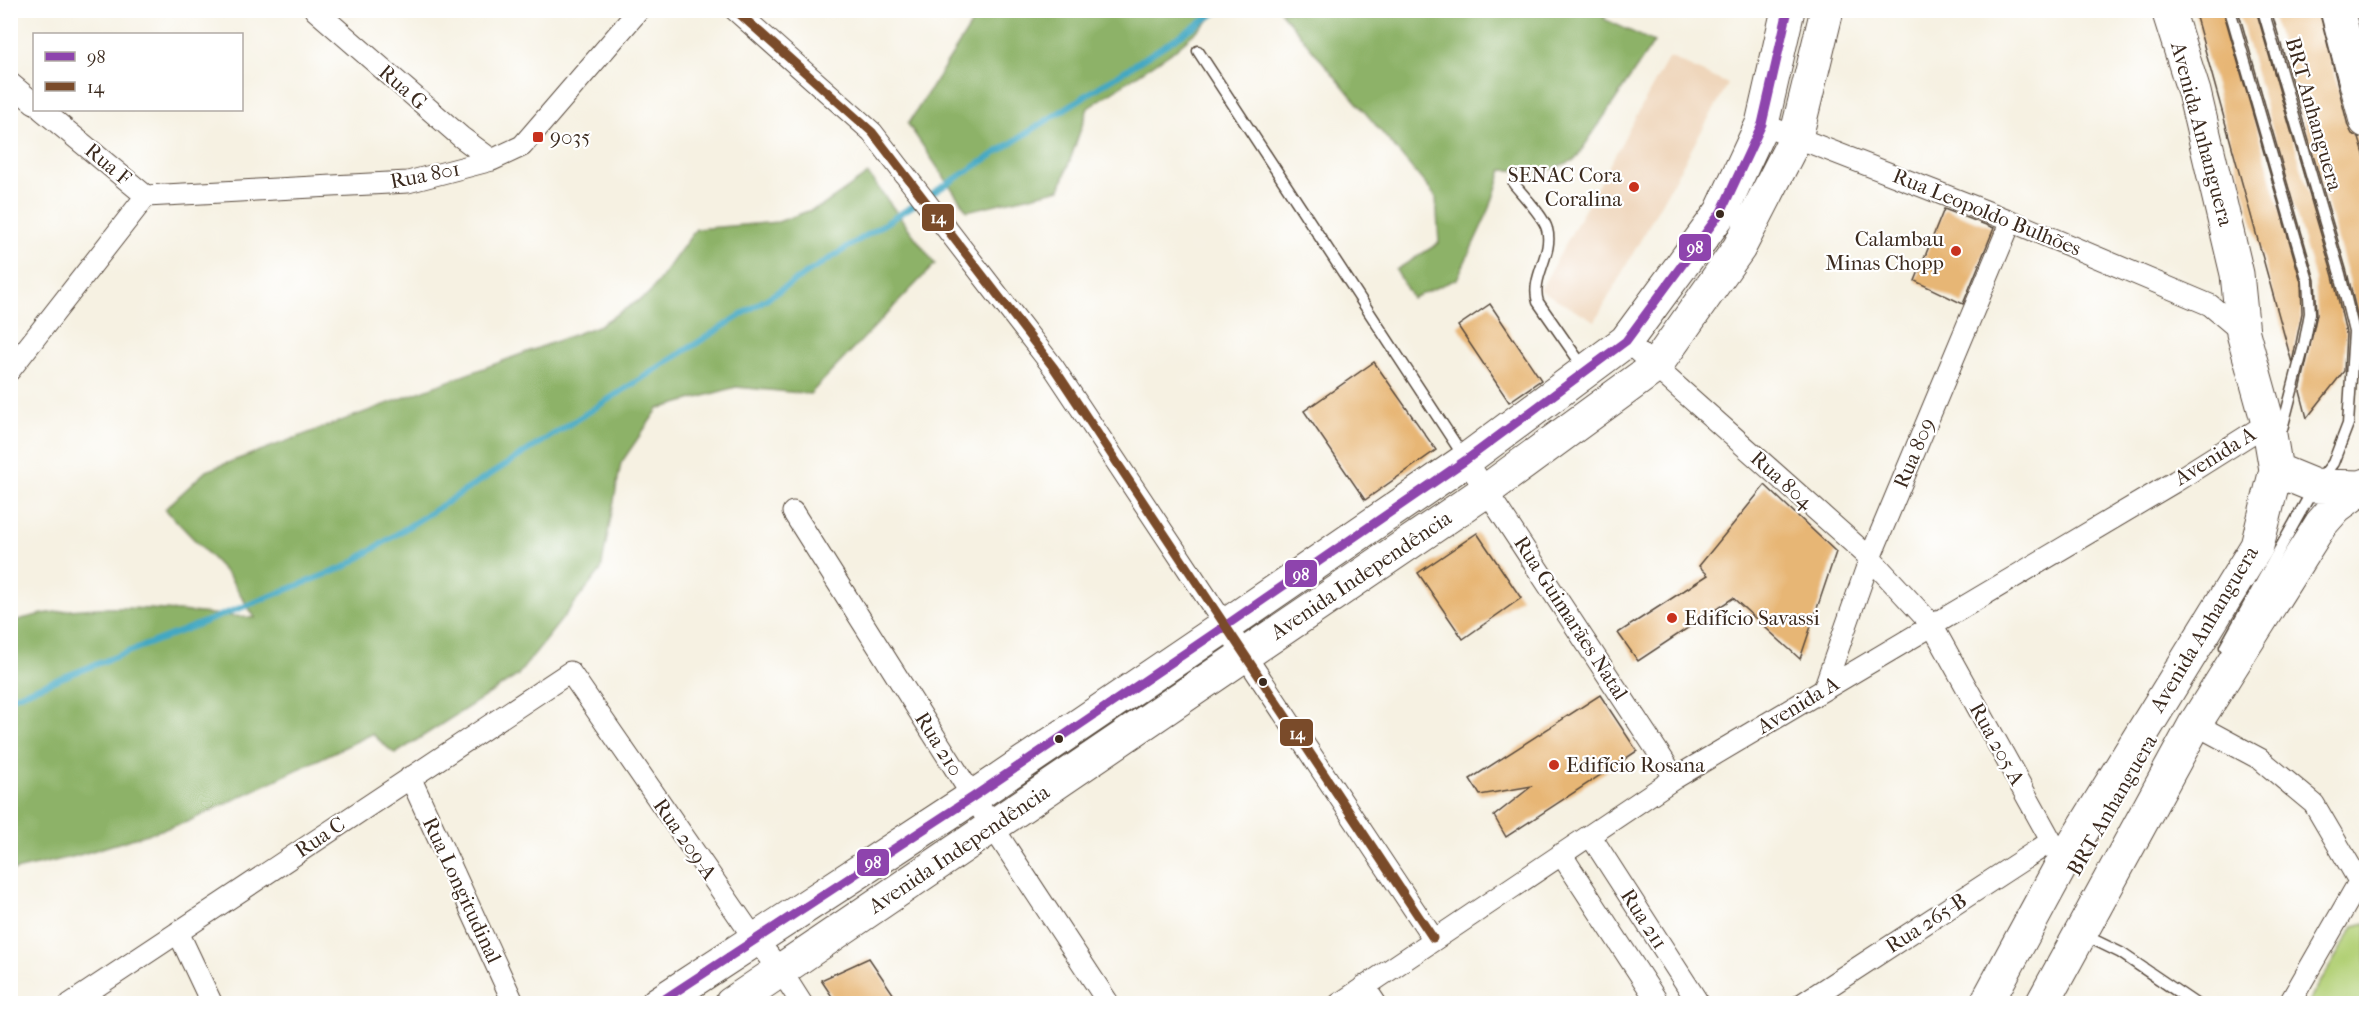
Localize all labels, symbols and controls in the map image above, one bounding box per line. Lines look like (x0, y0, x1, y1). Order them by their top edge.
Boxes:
legend (33, 33, 243, 111)
street label: BRT Anhanguera (2281, 34, 2347, 194)
street label: Avenida Anhanguera (2166, 38, 2238, 229)
text: 98 (87, 47, 105, 68)
street label: Rua G (374, 60, 432, 114)
text: 14 (87, 77, 104, 98)
place label: 9035 (550, 125, 590, 149)
marker: 9035 (531, 130, 545, 144)
street label: Rua F (80, 138, 136, 190)
street label: Rua 801 (388, 156, 462, 194)
place label: SENAC Cora Coralina (1508, 163, 1622, 211)
street label: Rua Leopoldo Bulhões (1889, 163, 2085, 261)
marker: SENAC Cora Coralina (1627, 180, 1641, 194)
line badge: 14 (921, 203, 955, 232)
text: 14 (930, 208, 947, 228)
unlabelled marker (1714, 208, 1726, 220)
place label: Calambau Minas Chopp (1825, 227, 1944, 275)
line badge: 98 (1678, 233, 1712, 262)
text: 98 (1686, 238, 1703, 258)
marker: Calambau Minas Chopp (1949, 244, 1963, 258)
street label: Rua 809 (1888, 414, 1940, 492)
street label: Avenida A (2169, 421, 2260, 491)
street label: Rua 804 (1746, 446, 1818, 515)
street label: Avenida Independência (1265, 505, 1456, 645)
street label: Rua Guimarães Natal (1509, 532, 1633, 705)
street label: Avenida Anhanguera (2144, 541, 2263, 717)
line badge: 98 (1284, 559, 1318, 588)
text: 98 (1292, 565, 1309, 585)
place label: Edifício Savassi (1684, 606, 1820, 630)
marker: Edifício Savassi (1665, 611, 1679, 625)
street label: Avenida A (1752, 671, 1844, 739)
unlabelled marker (1257, 676, 1269, 688)
street label: Rua 205 A (1965, 699, 2030, 790)
street label: Rua 210 (910, 708, 968, 780)
line badge: 14 (1279, 718, 1314, 747)
text: 14 (1289, 724, 1306, 744)
street label: BRT Anhanguera (2062, 730, 2162, 880)
unlabelled marker (1053, 733, 1065, 745)
place label: Edifício Rosana (1566, 753, 1705, 777)
marker: Edifício Rosana (1547, 758, 1561, 772)
street label: Avenida Independência (863, 779, 1054, 919)
street label: Rua 209-A (648, 794, 722, 884)
street label: Rua C (290, 812, 350, 862)
street label: Rua Longitudinal (418, 813, 506, 967)
line badge: 98 (856, 848, 890, 877)
text: 98 (864, 853, 881, 873)
street label: Rua 211 (1616, 884, 1672, 954)
street label: Rua 265-B (1881, 888, 1971, 958)

